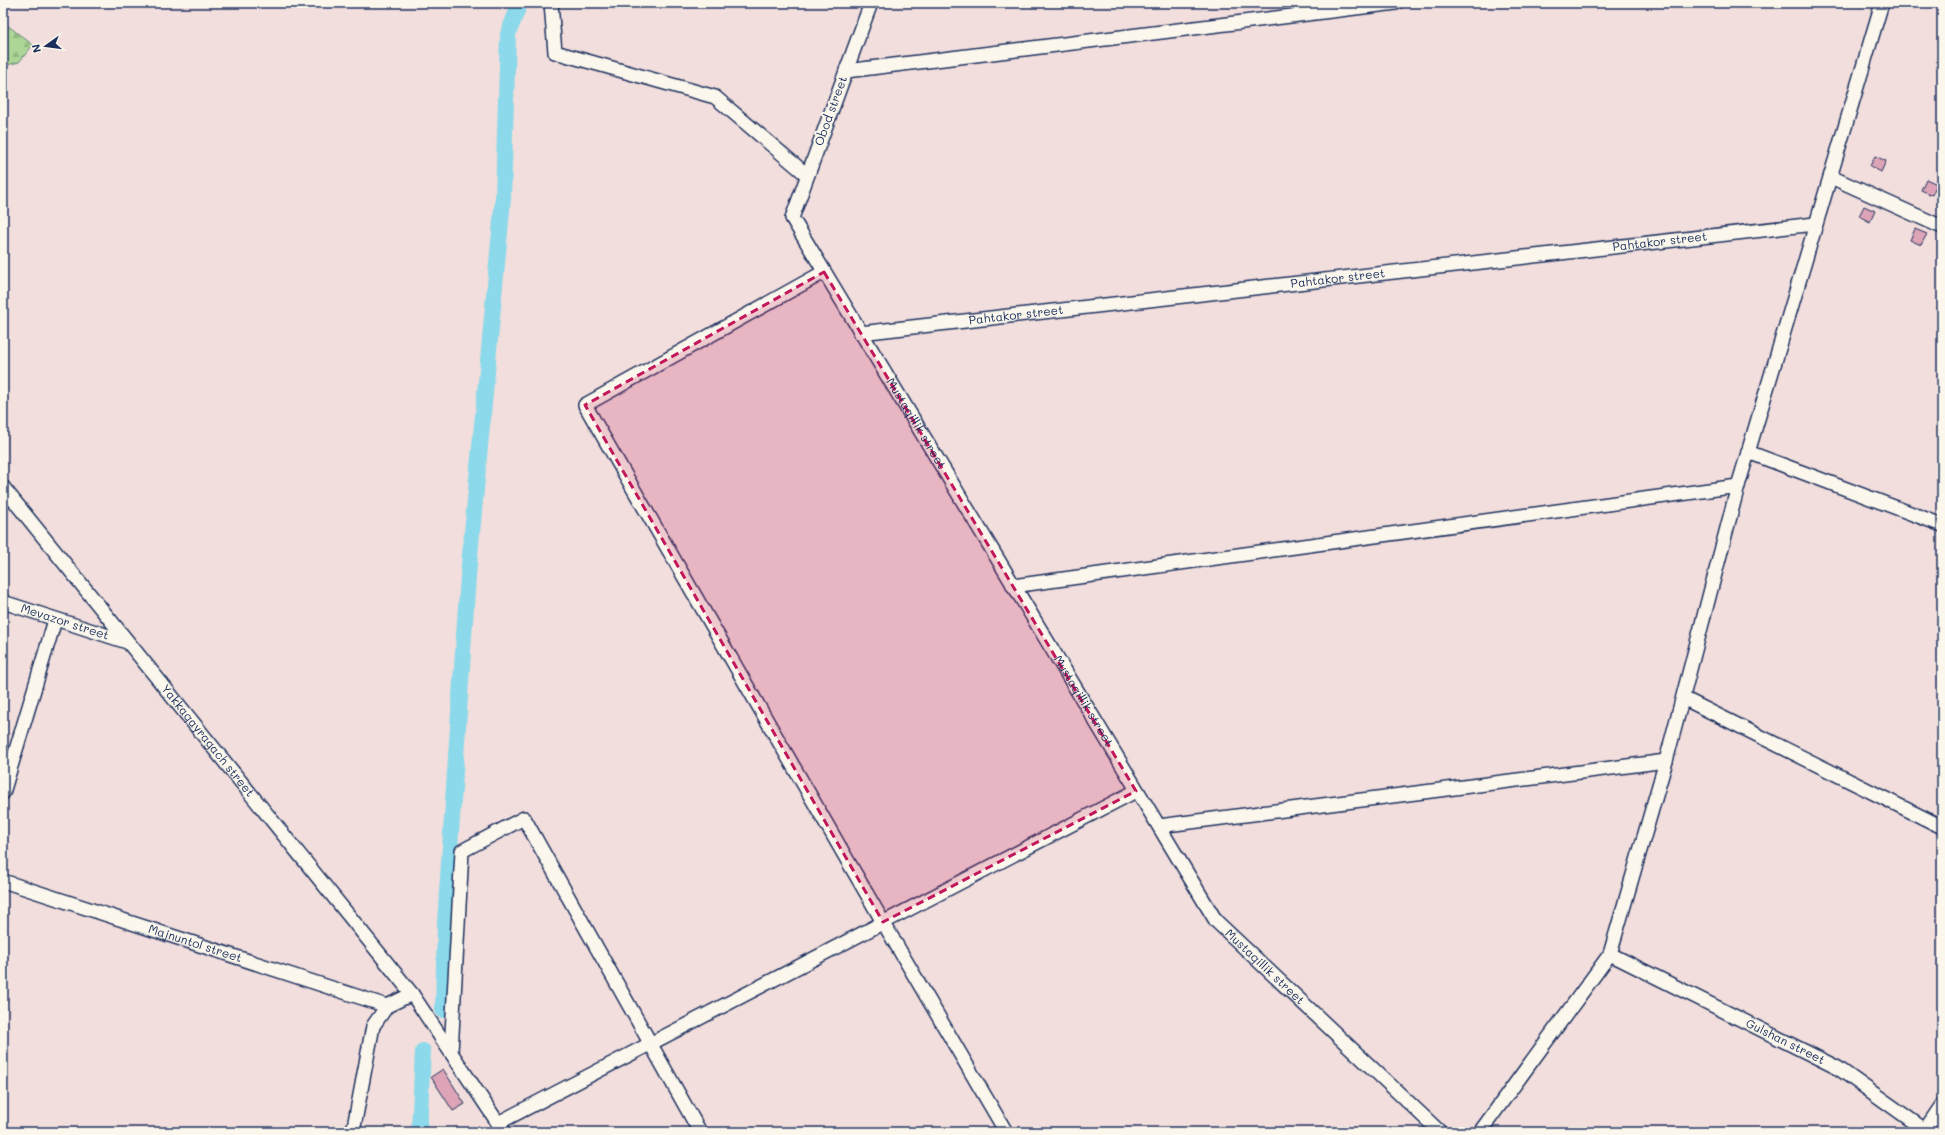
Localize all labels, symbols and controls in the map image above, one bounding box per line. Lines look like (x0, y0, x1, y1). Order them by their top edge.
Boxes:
north arrow (26, 26, 66, 66)
text: N (28, 43, 44, 54)
street label: Obod street (810, 74, 850, 148)
street label: Pahtakor street (1612, 227, 1708, 254)
street label: Pahtakor street (1290, 264, 1386, 291)
street label: Pahtakor street (968, 301, 1064, 328)
street label: Mustaqillik street (883, 375, 950, 471)
street label: Mevazor street (19, 599, 111, 643)
street label: Mustaqillik street (1051, 652, 1118, 749)
street label: Yakkaqayragach street (158, 681, 259, 800)
street label: Majnuntol street (147, 920, 244, 965)
street label: Mustaqillik street (1222, 925, 1309, 1007)
street label: Gulshan street (1744, 1014, 1828, 1067)

